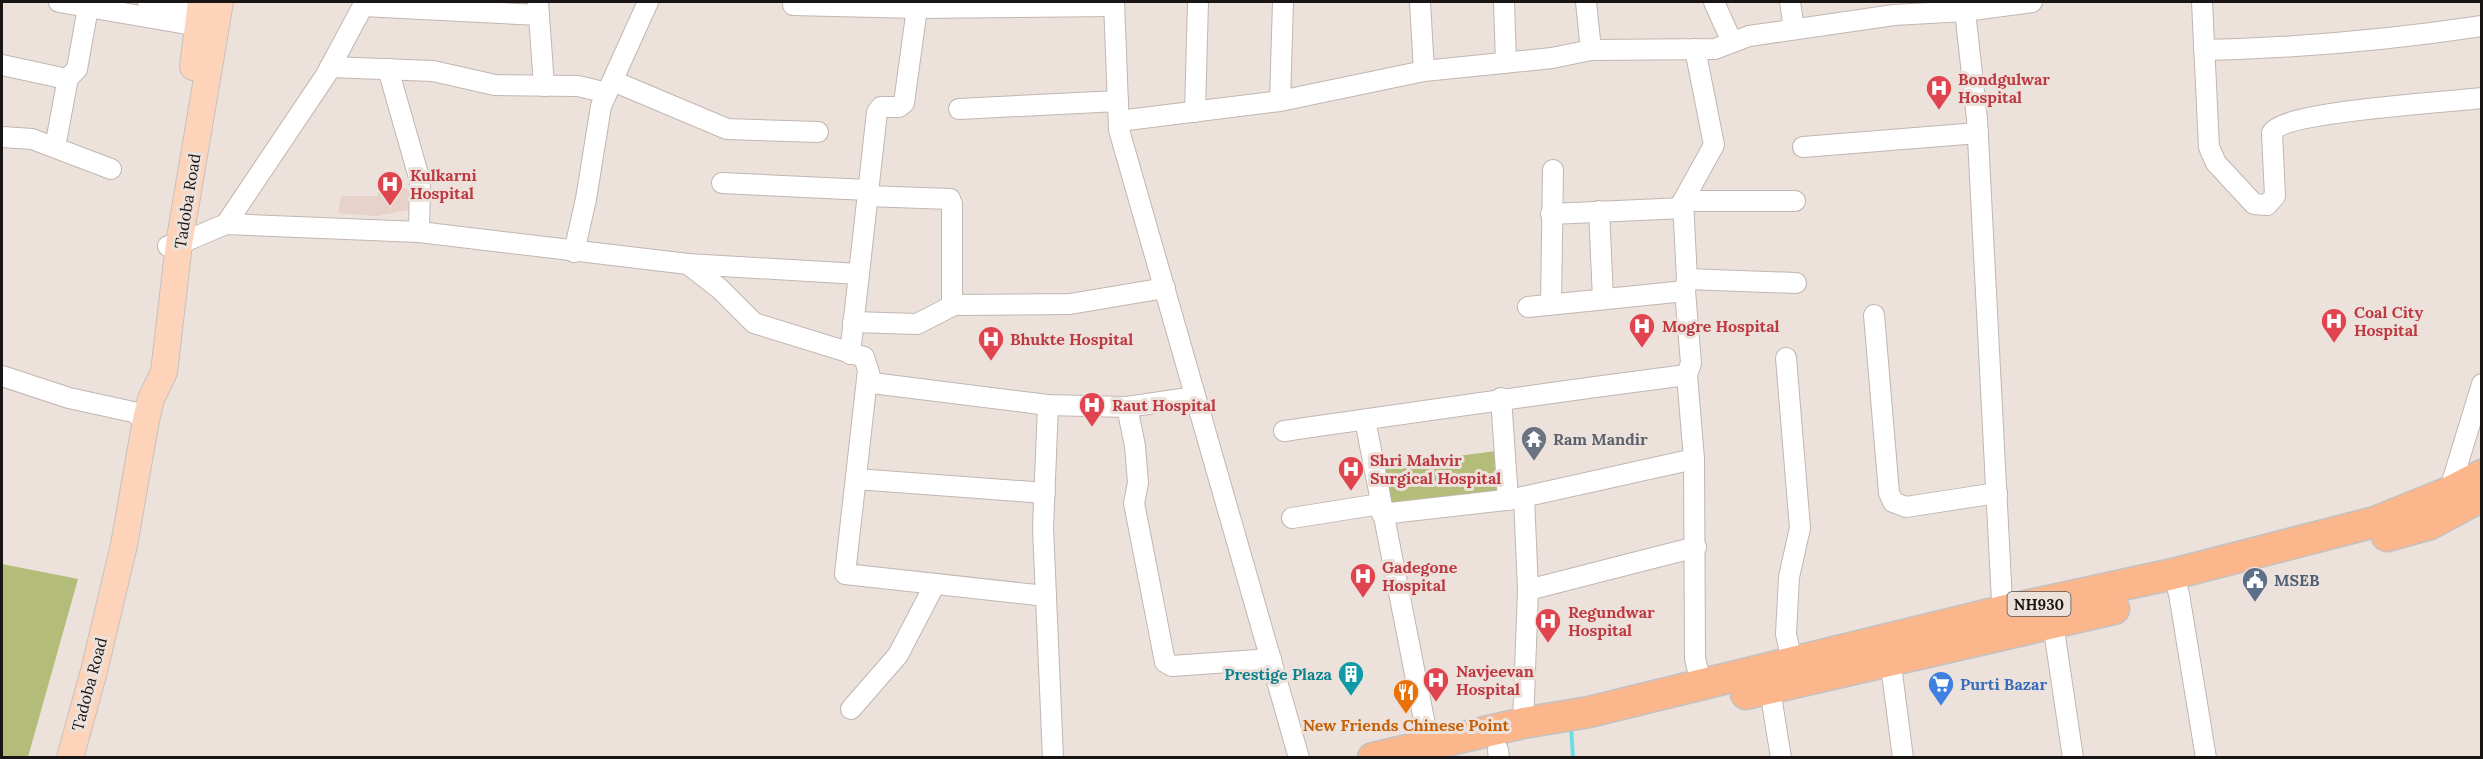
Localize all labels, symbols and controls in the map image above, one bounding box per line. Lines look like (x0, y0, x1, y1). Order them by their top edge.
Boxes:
place label: Bondgulwar Hospital (1958, 69, 2050, 107)
hospital icon: Bondgulwar Hospital (1924, 73, 1954, 111)
street label: Tadoba Road (170, 152, 204, 250)
place label: Kulkarni Hospital (410, 165, 477, 203)
hospital icon: Kulkarni Hospital (375, 169, 405, 207)
place label: Coal City Hospital (2354, 302, 2423, 340)
hospital icon: Coal City Hospital (2319, 306, 2349, 344)
hospital icon: Mogre Hospital (1627, 311, 1657, 349)
place label: Mogre Hospital (1662, 316, 1780, 336)
hospital icon: Bhukte Hospital (976, 324, 1006, 362)
place label: Bhukte Hospital (1010, 329, 1133, 349)
hospital icon: Raut Hospital (1077, 390, 1107, 428)
place label: Raut Hospital (1112, 395, 1216, 415)
temple icon: Ram Mandir (1519, 424, 1549, 462)
place label: Ram Mandir (1553, 429, 1648, 449)
place label: Shri Mahvir Surgical Hospital (1370, 450, 1501, 488)
hospital icon: Shri Mahvir Surgical Hospital (1336, 454, 1366, 492)
place label: Gadegone Hospital (1382, 557, 1458, 595)
hospital icon: Gadegone Hospital (1348, 561, 1378, 599)
public building icon: MSEB (2240, 565, 2270, 603)
place label: MSEB (2274, 570, 2320, 590)
road number: NH930 (2008, 592, 2070, 616)
place label: Regundwar Hospital (1568, 602, 1655, 640)
hospital icon: Regundwar Hospital (1533, 606, 1563, 644)
street label: Tadoba Road (67, 635, 111, 733)
building icon: Prestige Plaza (1336, 659, 1366, 697)
place label: Navjeevan Hospital (1456, 661, 1534, 699)
place label: Prestige Plaza (1224, 664, 1333, 684)
hospital icon: Navjeevan Hospital (1421, 665, 1451, 703)
supermarket icon: Purti Bazar (1926, 669, 1956, 707)
place label: Purti Bazar (1960, 674, 2047, 694)
restaurant icon: New Friends Chinese Point (1391, 677, 1421, 715)
place label: New Friends Chinese Point (1303, 715, 1510, 735)

